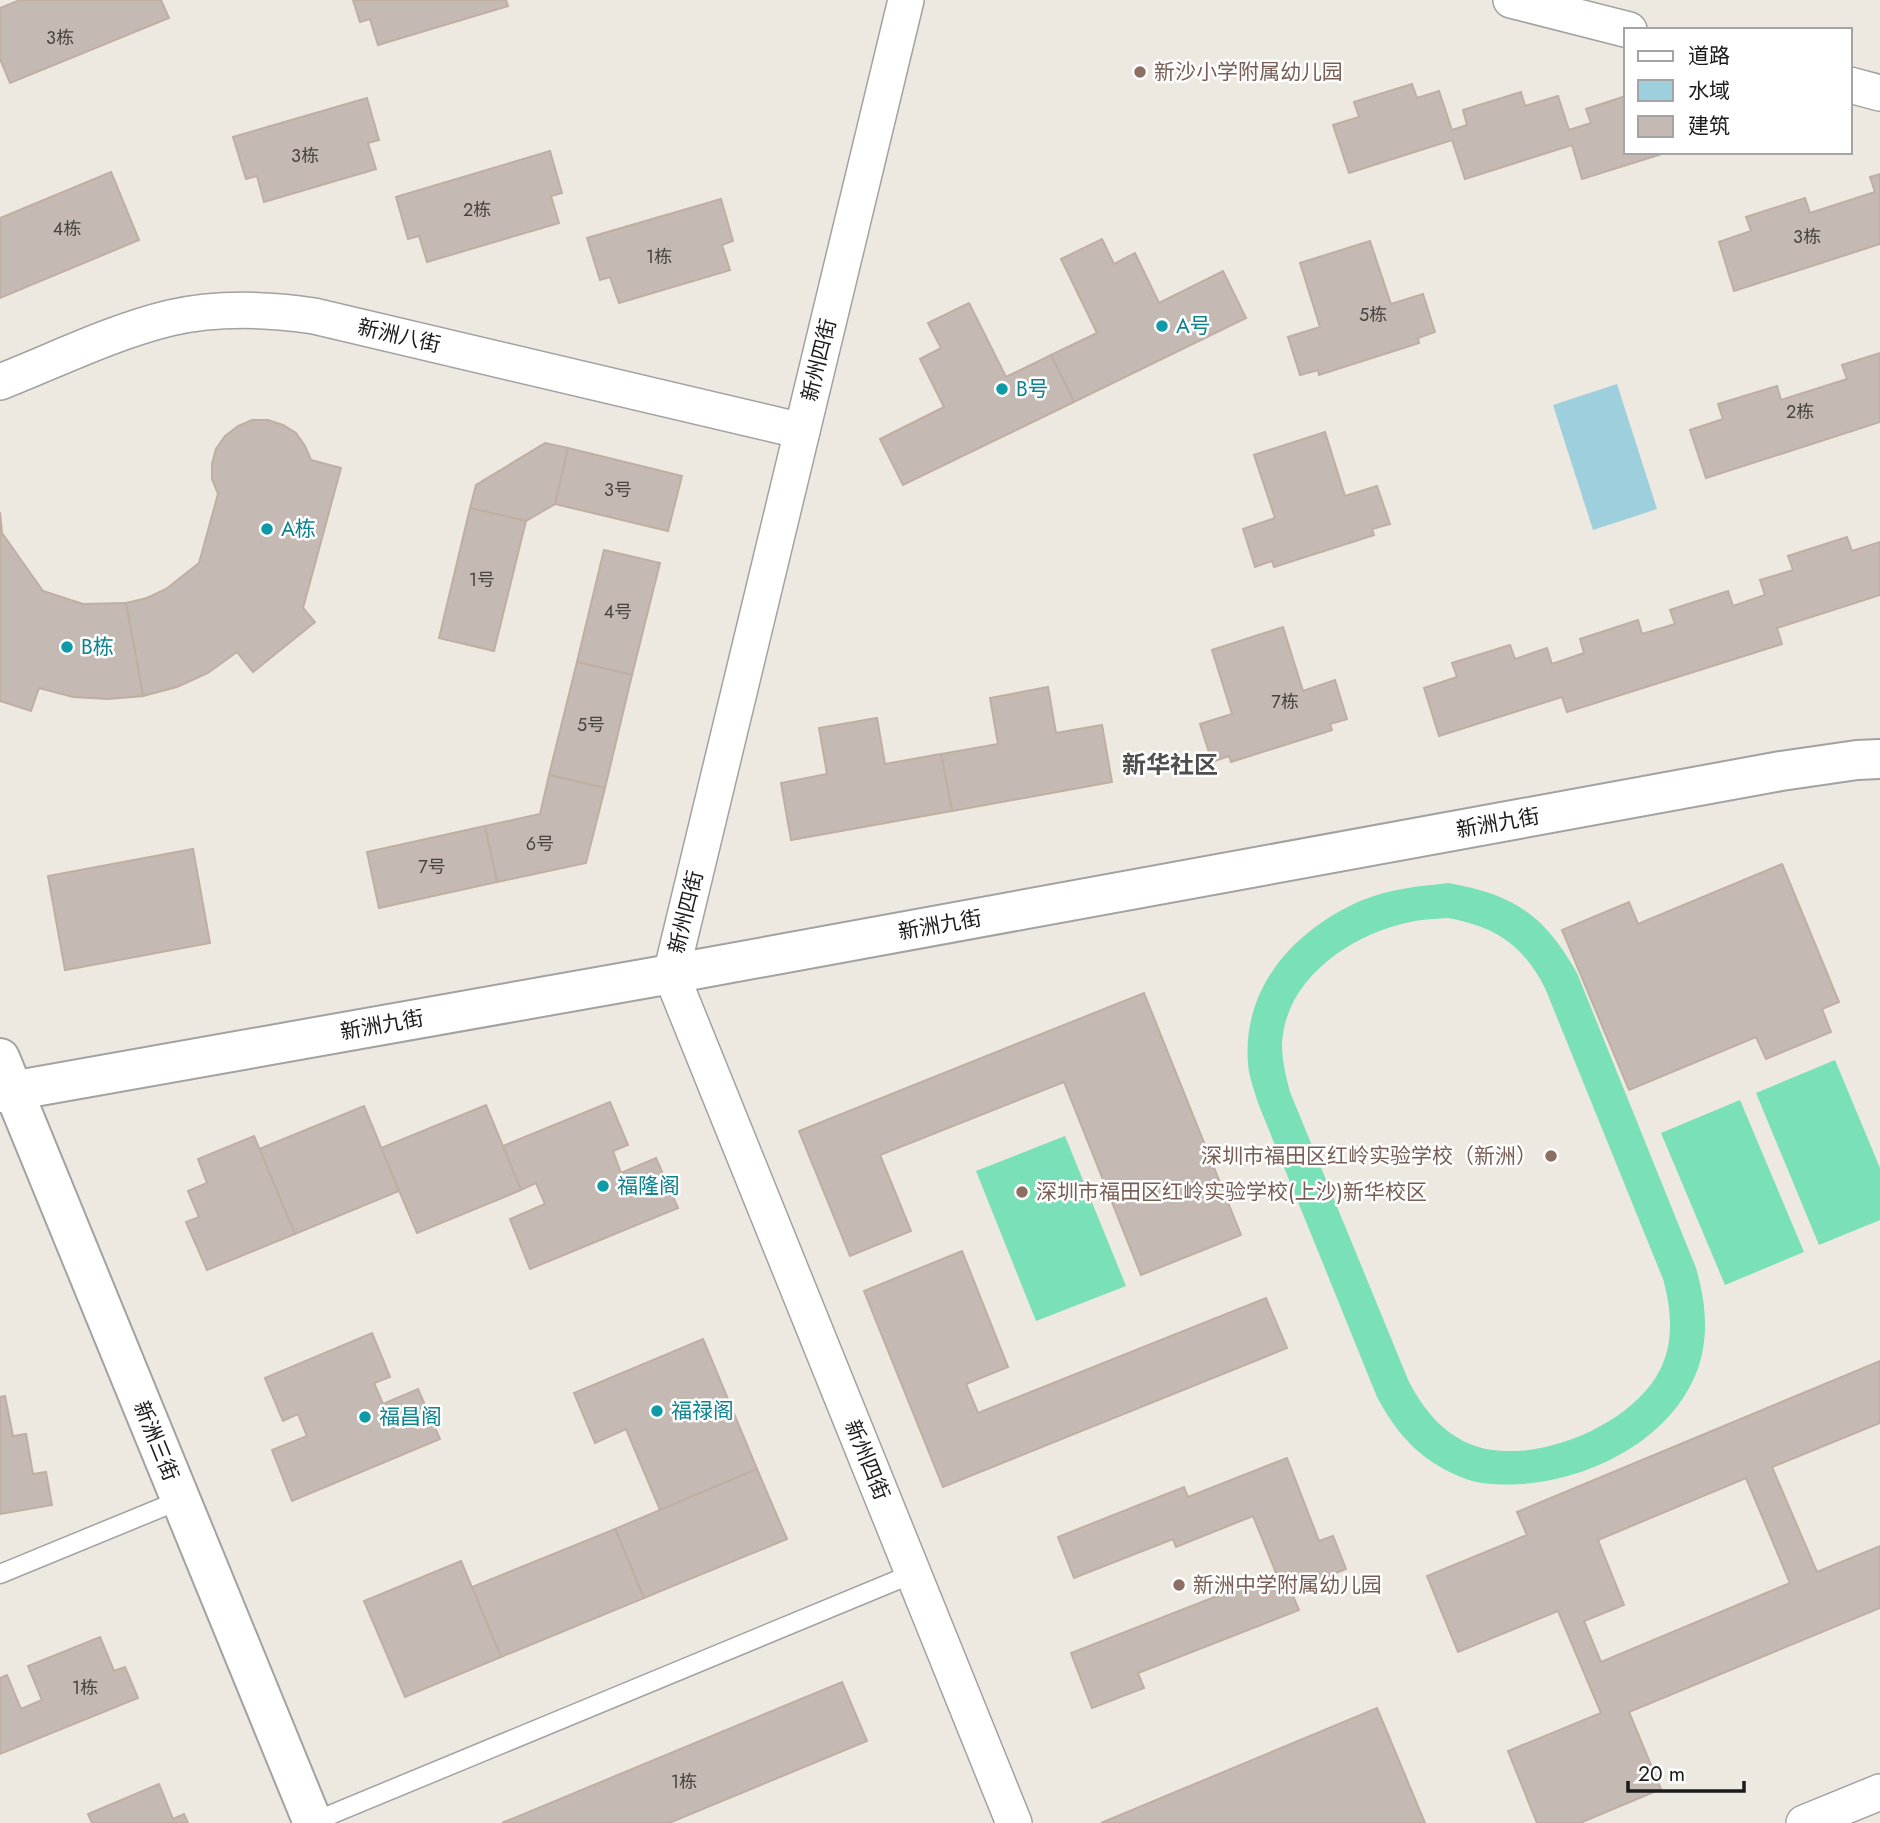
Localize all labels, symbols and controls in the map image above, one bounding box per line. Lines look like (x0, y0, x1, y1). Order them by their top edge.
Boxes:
house number: 3栋 (46, 25, 74, 51)
legend (1624, 28, 1852, 154)
text: 道路 (1688, 41, 1730, 71)
place label: 新沙小学附属幼儿园 (1154, 57, 1343, 87)
marker: 新沙小学附属幼儿园 (1132, 64, 1148, 80)
text: 水域 (1688, 76, 1730, 106)
text: 建筑 (1688, 111, 1730, 141)
house number: 3栋 (291, 143, 319, 169)
house number: 2栋 (463, 197, 491, 223)
house number: 4栋 (53, 216, 81, 242)
house number: 3栋 (1793, 224, 1821, 250)
house number: 1栋 (646, 244, 672, 270)
house number: 5栋 (1359, 302, 1387, 328)
place label: A号 (1176, 311, 1211, 341)
street label: 新洲八街 (355, 312, 443, 360)
street label: 新州四街 (794, 316, 844, 404)
marker: A号 (1154, 318, 1170, 334)
place label: B号 (1016, 374, 1049, 404)
marker: B号 (994, 381, 1010, 397)
house number: 2栋 (1786, 399, 1814, 425)
house number: 3号 (604, 477, 632, 503)
place label: A栋 (281, 514, 316, 544)
marker: A栋 (259, 521, 275, 537)
house number: 1号 (469, 567, 495, 593)
house number: 4号 (604, 599, 632, 625)
place label: B栋 (81, 632, 114, 662)
marker: B栋 (59, 639, 75, 655)
house number: 7栋 (1271, 689, 1299, 715)
house number: 5号 (577, 712, 605, 738)
district label: 新华社区 (1122, 747, 1218, 782)
street label: 新洲九街 (1454, 801, 1542, 845)
house number: 6号 (526, 831, 554, 857)
house number: 7号 (418, 854, 446, 880)
street label: 新州四街 (661, 868, 711, 956)
street label: 新洲九街 (896, 903, 984, 947)
street label: 新洲九街 (338, 1003, 426, 1047)
place label: 深圳市福田区红岭实验学校（新洲） (1201, 1141, 1537, 1171)
marker: 深圳市福田区红岭实验学校（新洲） (1543, 1148, 1559, 1164)
place label: 福隆阁 (617, 1171, 680, 1201)
place label: 深圳市福田区红岭实验学校(上沙)新华校区 (1036, 1177, 1427, 1207)
marker: 福隆阁 (595, 1178, 611, 1194)
marker: 深圳市福田区红岭实验学校(上沙)新华校区 (1014, 1184, 1030, 1200)
street label: 新洲三街 (126, 1396, 186, 1486)
place label: 福禄阁 (671, 1396, 734, 1426)
place label: 福昌阁 (379, 1402, 442, 1432)
marker: 福禄阁 (649, 1403, 665, 1419)
marker: 福昌阁 (357, 1409, 373, 1425)
street label: 新州四街 (837, 1415, 897, 1505)
place label: 新洲中学附属幼儿园 (1193, 1570, 1382, 1600)
marker: 新洲中学附属幼儿园 (1171, 1577, 1187, 1593)
house number: 1栋 (72, 1675, 98, 1701)
scale bar (1628, 1750, 1744, 1794)
text: 20 m (1638, 1759, 1685, 1789)
house number: 1栋 (671, 1769, 697, 1795)

